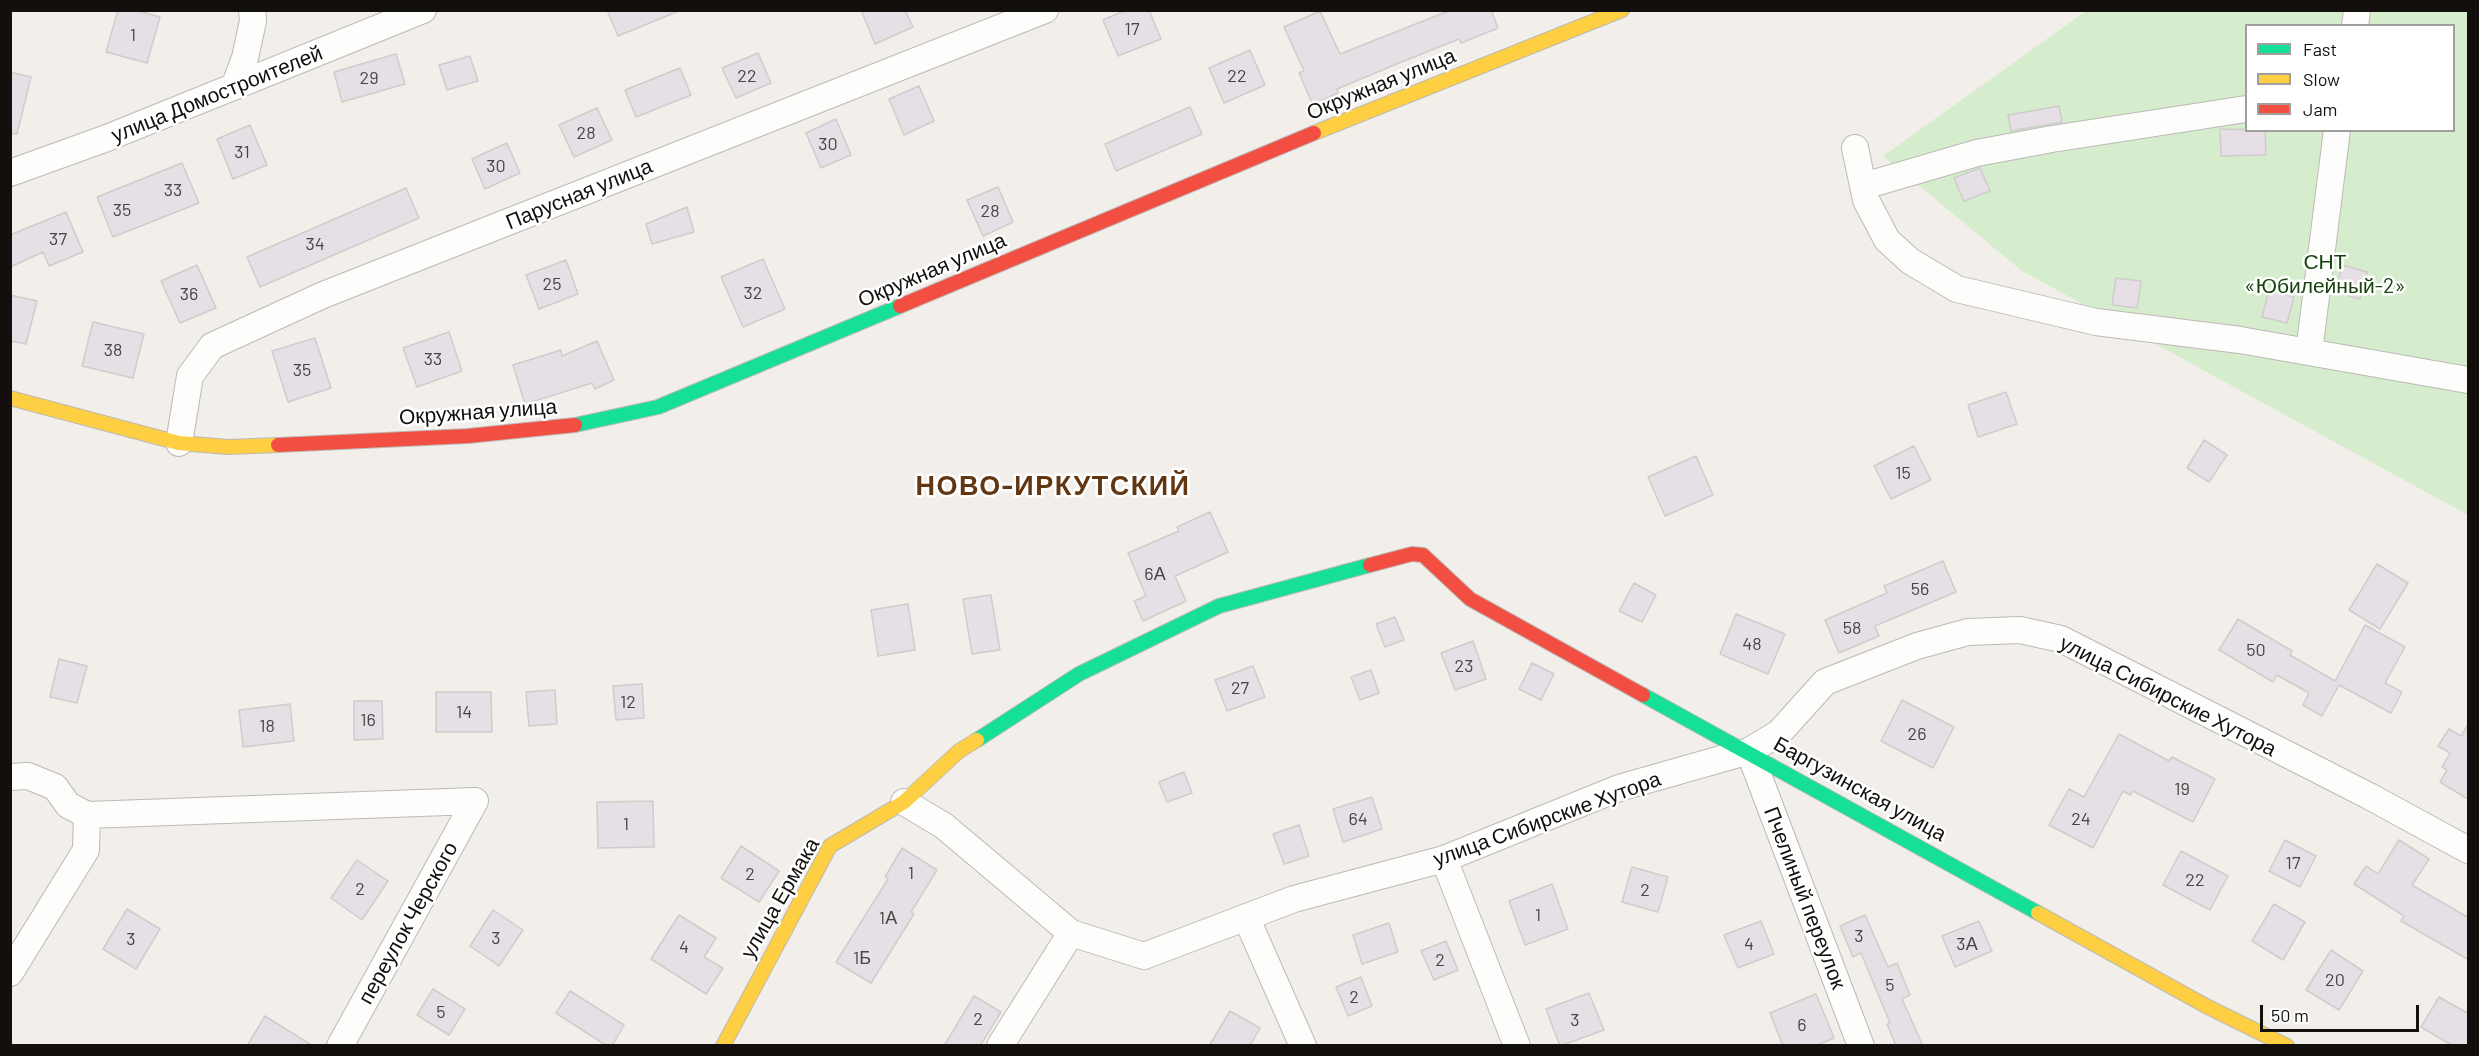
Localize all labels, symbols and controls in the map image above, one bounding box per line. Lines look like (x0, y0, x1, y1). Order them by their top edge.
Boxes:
house number: 17 (1125, 18, 1139, 40)
house number: 1 (130, 24, 136, 46)
legend (2245, 24, 2455, 132)
text: Fast (2303, 38, 2337, 60)
street label: улица Домостроителей (108, 40, 326, 148)
street label: Окружная улица (1303, 43, 1459, 125)
house number: 22 (737, 65, 757, 87)
house number: 22 (1227, 65, 1247, 87)
house number: 29 (359, 67, 379, 89)
text: Slow (2303, 68, 2340, 90)
text: Jam (2303, 98, 2337, 120)
house number: 28 (576, 122, 596, 144)
house number: 30 (818, 133, 838, 155)
house number: 31 (234, 141, 250, 163)
street label: Парусная улица (502, 153, 656, 235)
house number: 30 (486, 155, 506, 177)
house number: 33 (164, 179, 182, 201)
house number: 35 (113, 199, 131, 221)
house number: 28 (980, 200, 1000, 222)
street label: Окружная улица (854, 227, 1010, 313)
house number: 37 (49, 228, 67, 250)
house number: 34 (305, 233, 325, 255)
park label: СНТ «Юбилейный-2» (2244, 249, 2406, 299)
house number: 25 (543, 273, 561, 295)
house number: 32 (744, 282, 762, 304)
house number: 36 (180, 283, 198, 305)
house number: 38 (104, 339, 122, 361)
house number: 33 (424, 348, 442, 370)
house number: 35 (293, 359, 311, 381)
street label: Окружная улица (398, 394, 558, 430)
house number: 15 (1895, 462, 1911, 484)
district label: НОВО-ИРКУТСКИЙ (915, 470, 1191, 502)
house number: 6А (1144, 563, 1166, 585)
house number: 56 (1911, 578, 1929, 600)
house number: 58 (1843, 617, 1861, 639)
street label: улица Сибирские Хутора (2055, 630, 2281, 762)
house number: 48 (1742, 633, 1762, 655)
house number: 50 (2246, 639, 2266, 661)
house number: 23 (1455, 655, 1473, 677)
house number: 27 (1231, 677, 1249, 699)
house number: 12 (620, 691, 636, 713)
house number: 14 (456, 701, 472, 723)
house number: 16 (360, 709, 376, 731)
house number: 18 (259, 715, 275, 737)
house number: 26 (1908, 723, 1926, 745)
street label: Баргузинская улица (1769, 731, 1951, 847)
street label: улица Сибирские Хутора (1430, 766, 1664, 872)
house number: 19 (2174, 778, 2190, 800)
street label: Пчелиный переулок (1759, 803, 1851, 993)
house number: 64 (1348, 808, 1368, 830)
house number: 24 (2071, 808, 2091, 830)
house number: 1 (623, 813, 629, 835)
street label: улица Ермака (735, 833, 825, 963)
street label: переулок Черского (353, 837, 463, 1009)
house number: 17 (2286, 852, 2300, 874)
house number: 1 (908, 862, 914, 884)
house number: 2 (745, 863, 755, 885)
house number: 22 (2185, 869, 2205, 891)
house number: 2 (355, 878, 365, 900)
house number: 2 (1640, 879, 1650, 901)
house number: 1 (1535, 904, 1541, 926)
house number: 1А (879, 907, 897, 929)
house number: 3 (1854, 925, 1864, 947)
house number: 3 (491, 927, 501, 949)
house number: 3 (126, 928, 136, 950)
house number: 4 (1744, 933, 1754, 955)
house number: 3А (1956, 933, 1978, 955)
house number: 4 (679, 936, 689, 958)
house number: 1Б (853, 947, 871, 969)
house number: 2 (1435, 949, 1445, 971)
house number: 20 (2325, 969, 2345, 991)
house number: 5 (1885, 974, 1895, 996)
house number: 2 (1349, 986, 1359, 1008)
scale bar (2263, 993, 2422, 1031)
house number: 5 (436, 1001, 446, 1023)
text: 50 m (2271, 1004, 2309, 1026)
house number: 2 (973, 1008, 983, 1030)
house number: 3 (1570, 1009, 1580, 1031)
house number: 6 (1797, 1014, 1807, 1036)

